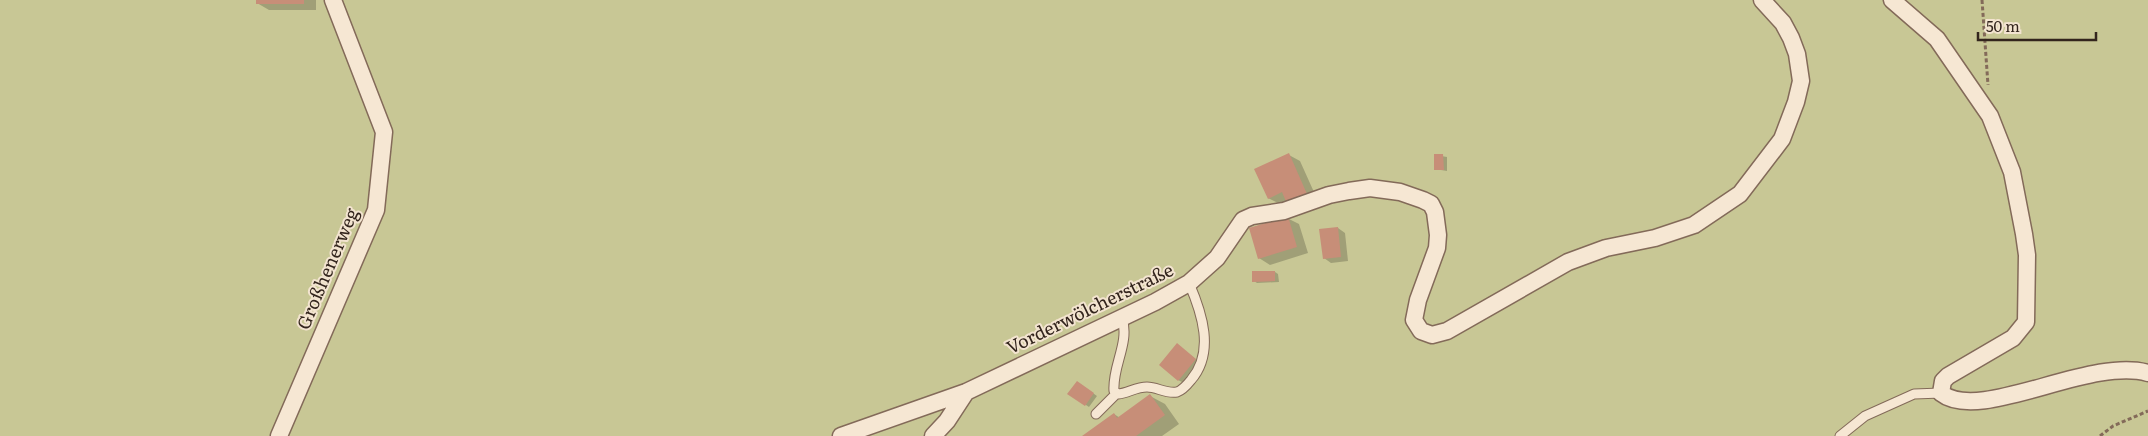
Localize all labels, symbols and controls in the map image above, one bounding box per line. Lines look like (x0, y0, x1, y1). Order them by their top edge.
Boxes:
scale bar (1978, 10, 2096, 42)
text: 50 m (1986, 14, 2020, 37)
street label: Großhenerweg (289, 203, 365, 333)
street label: Vorderwölcherstraße (1001, 255, 1178, 360)

